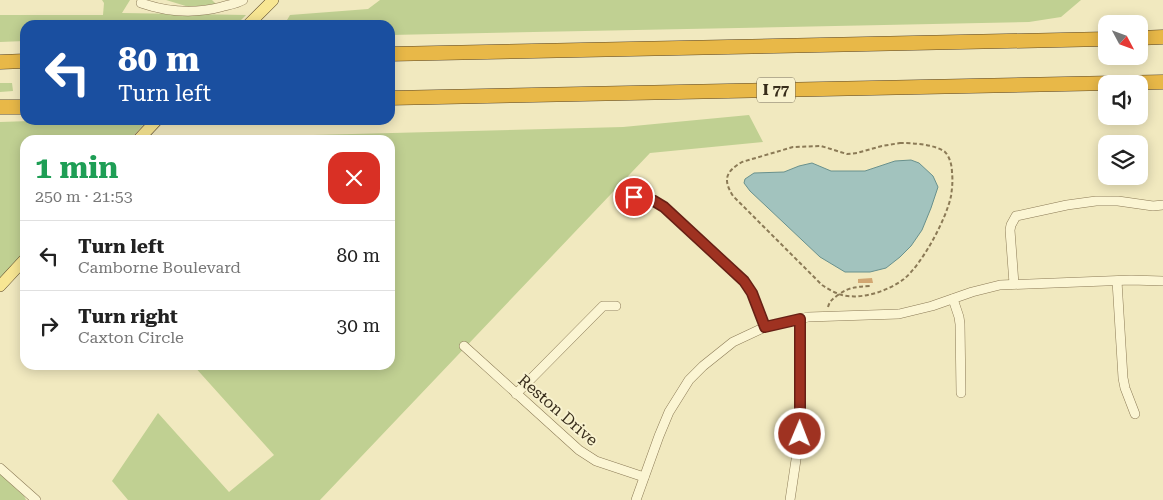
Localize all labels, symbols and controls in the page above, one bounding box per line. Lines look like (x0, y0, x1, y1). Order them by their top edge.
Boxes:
north arrow (1098, 15, 1148, 65)
map controls (1098, 15, 1148, 185)
text: 80 m (118, 39, 200, 80)
icon: left (35, 40, 100, 105)
button: sound (1098, 75, 1148, 125)
road number: I 77 (757, 78, 795, 102)
text: Turn left (118, 81, 211, 106)
button: layers (1098, 135, 1148, 185)
text: 1 min (35, 150, 118, 185)
button: close (328, 152, 380, 204)
pin (613, 176, 655, 218)
icon: arrive (620, 183, 648, 211)
text: 250 m · 21:53 (35, 187, 133, 206)
text: Turn left (78, 235, 164, 258)
icon: left (35, 242, 63, 270)
text: 80 m (337, 244, 380, 267)
text: Camborne Boulevard (78, 258, 241, 277)
text: Turn right (78, 305, 178, 328)
icon: right (35, 312, 63, 340)
text: 30 m (337, 314, 380, 337)
text: Caxton Circle (78, 328, 184, 347)
street label: Reston Drive (514, 370, 602, 450)
position arrow (773, 407, 825, 459)

